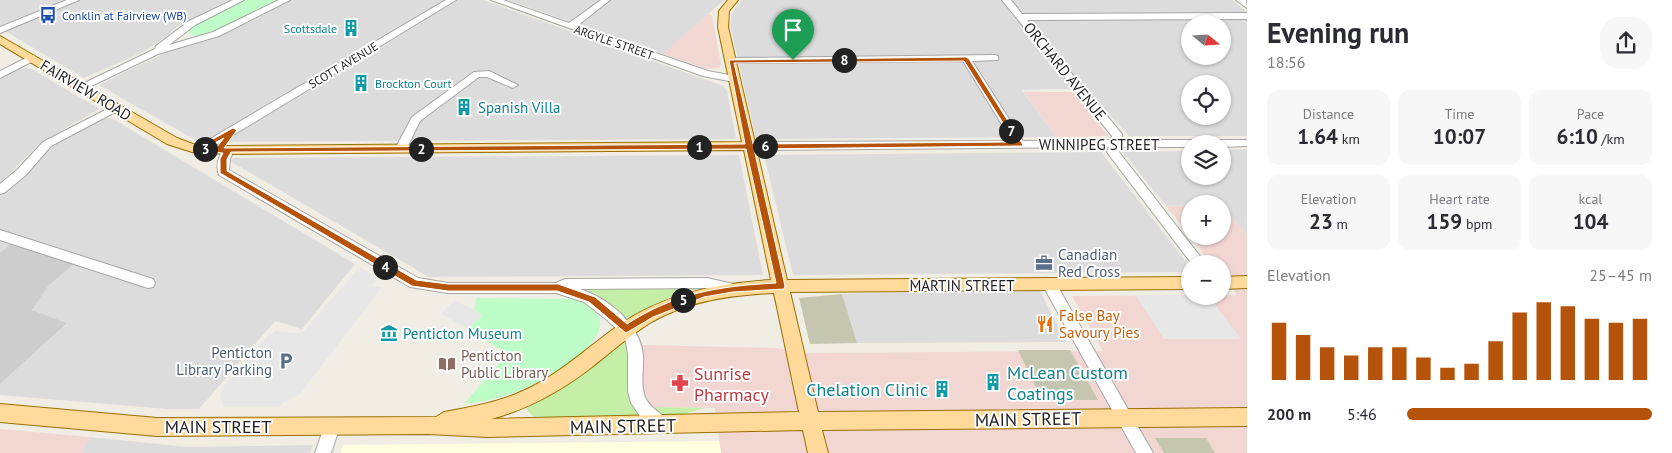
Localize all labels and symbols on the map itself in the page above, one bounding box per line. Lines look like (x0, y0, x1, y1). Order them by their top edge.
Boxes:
bus stop icon: Conklin at Fairview (WB) (38, 5, 58, 25)
place label: Conklin at Fairview (WB) (62, 8, 187, 23)
pin (772, 9, 814, 60)
north arrow (1181, 15, 1231, 65)
building icon: Scottsdale (341, 18, 361, 38)
street label: ORCHARD AVENUE (1020, 18, 1110, 124)
place label: Scottsdale (284, 21, 337, 36)
street label: ARGYLE STREET (572, 21, 656, 63)
street label: SCOTT AVENUE (305, 38, 381, 92)
pin: 8 (832, 48, 856, 72)
street label: FAIRVIEW ROAD (37, 55, 135, 125)
building icon: Brockton Court (351, 73, 371, 93)
place label: Brockton Court (375, 76, 452, 91)
building icon: Spanish Villa (454, 97, 474, 117)
place label: Spanish Villa (478, 98, 561, 117)
pin: 7 (998, 118, 1024, 144)
pin: 1 (686, 134, 712, 160)
pin: 6 (752, 134, 778, 158)
street label: WINNIPEG STREET (1039, 135, 1160, 154)
pin: 3 (192, 136, 218, 162)
pin: 2 (408, 136, 434, 162)
place label: Canadian Red Cross (1058, 245, 1120, 281)
office icon: Canadian Red Cross (1034, 253, 1054, 273)
pin: 4 (372, 254, 398, 280)
street label: MARTIN STREET (909, 276, 1015, 295)
pin: 5 (670, 288, 696, 312)
place label: False Bay Savoury Pies (1059, 306, 1140, 342)
restaurant icon: False Bay Savoury Pies (1035, 314, 1055, 334)
museum icon: Penticton Museum (379, 323, 399, 343)
place label: Penticton Museum (403, 324, 522, 343)
place label: Penticton Library Parking (176, 343, 272, 379)
place label: Penticton Public Library (461, 346, 548, 382)
parking icon: Penticton Library Parking (276, 351, 296, 371)
library icon: Penticton Public Library (437, 354, 457, 374)
place label: McLean Custom Coatings (1007, 361, 1128, 405)
place label: Sunrise Pharmacy (694, 362, 769, 406)
building icon: McLean Custom Coatings (983, 372, 1003, 392)
pharmacy icon: Sunrise Pharmacy (670, 373, 690, 393)
place label: Chelation Clinic (806, 378, 928, 401)
building icon: Chelation Clinic (932, 379, 952, 399)
street label: MAIN STREET (975, 407, 1081, 431)
street label: MAIN STREET (570, 414, 676, 438)
street label: MAIN STREET (165, 415, 271, 438)

